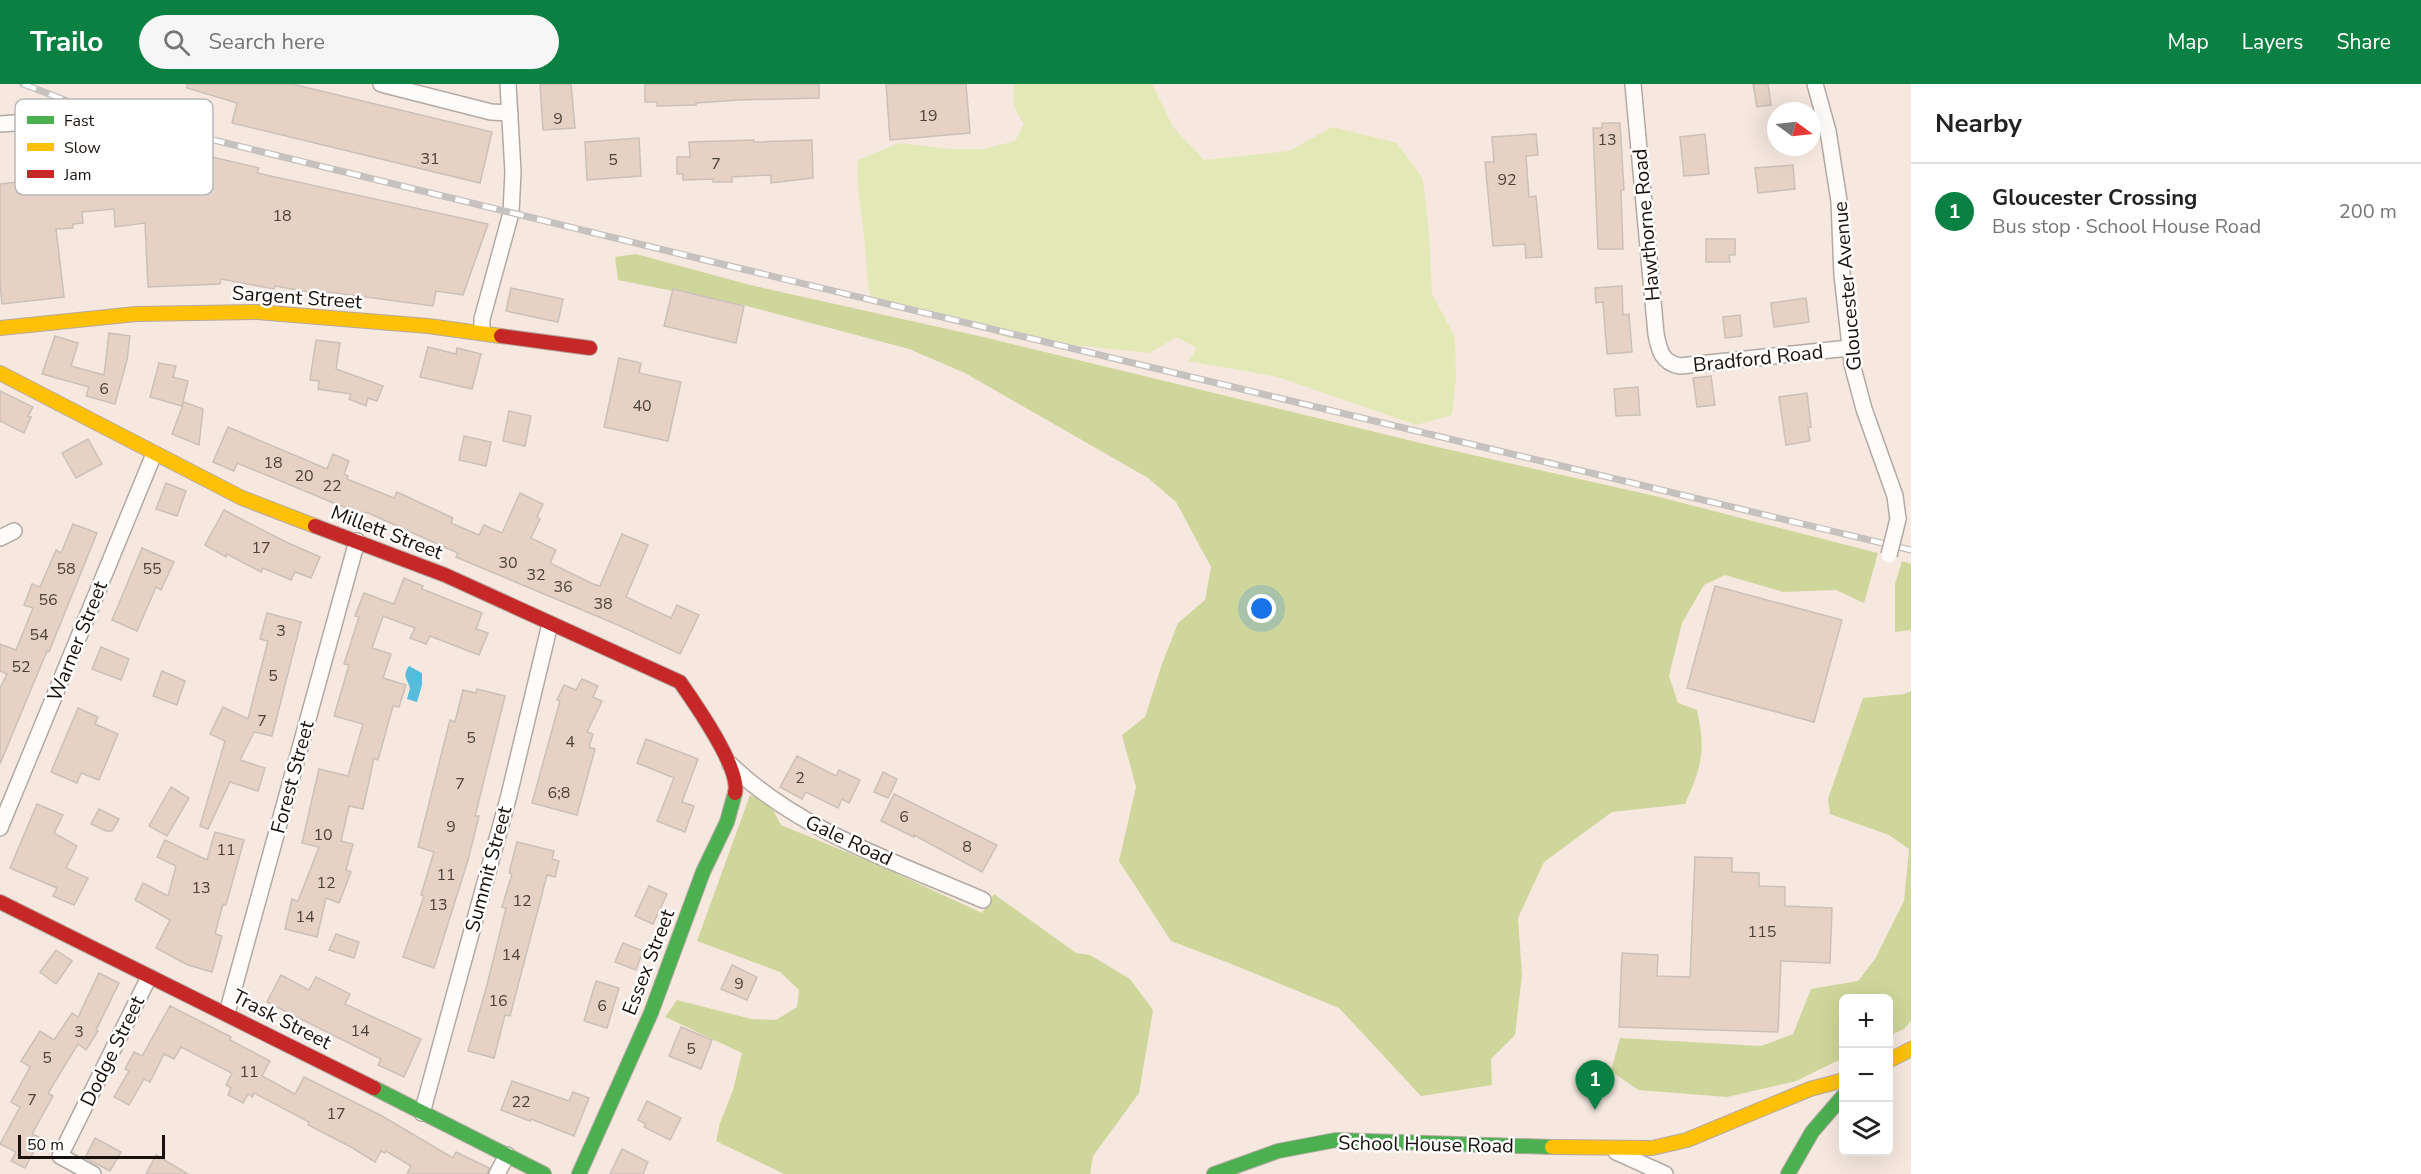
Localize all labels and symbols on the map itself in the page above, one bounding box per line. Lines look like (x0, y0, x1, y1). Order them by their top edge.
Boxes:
legend (15, 99, 213, 195)
north arrow (1767, 102, 1821, 156)
house number: 19 (918, 105, 938, 127)
house number: 9 (553, 108, 563, 130)
text: Fast (64, 110, 95, 132)
house number: 13 (1597, 129, 1617, 151)
text: Slow (64, 137, 101, 159)
house number: 31 (420, 148, 440, 170)
street label: Hawthorne Road (1626, 148, 1667, 302)
house number: 5 (608, 149, 618, 171)
house number: 7 (711, 153, 721, 175)
text: Jam (63, 164, 91, 186)
house number: 92 (1497, 169, 1517, 191)
street label: Gloucester Avenue (1827, 200, 1868, 372)
house number: 18 (272, 205, 292, 227)
street label: Sargent Street (231, 279, 364, 316)
street label: Bradford Road (1692, 338, 1824, 379)
house number: 6 (99, 378, 109, 400)
house number: 40 (632, 395, 652, 417)
house number: 18 (263, 452, 283, 474)
house number: 20 (294, 465, 314, 487)
house number: 22 (322, 475, 342, 497)
street label: Millett Street (327, 499, 447, 566)
house number: 17 (251, 537, 271, 559)
house number: 30 (498, 552, 518, 574)
house number: 58 (56, 558, 76, 580)
house number: 55 (142, 558, 162, 580)
house number: 32 (526, 564, 546, 586)
street label: Warner Street (41, 576, 114, 705)
house number: 36 (553, 576, 573, 598)
house number: 56 (38, 589, 58, 611)
house number: 38 (593, 593, 613, 615)
your location (1247, 594, 1276, 623)
house number: 3 (276, 620, 286, 642)
house number: 54 (29, 624, 49, 646)
house number: 52 (11, 656, 31, 678)
house number: 5 (268, 665, 278, 687)
house number: 7 (257, 710, 267, 732)
street label: Forest Street (264, 717, 321, 836)
house number: 5 (466, 727, 476, 749)
house number: 4 (565, 731, 575, 753)
house number: 2 (795, 767, 805, 789)
house number: 7 (455, 773, 465, 795)
house number: 6;8 (548, 782, 570, 804)
street label: Summit Street (459, 802, 518, 935)
house number: 6 (899, 806, 909, 828)
street label: Gale Road (801, 809, 897, 872)
house number: 9 (446, 816, 456, 838)
house number: 10 (313, 824, 333, 846)
house number: 8 (962, 836, 972, 858)
house number: 11 (216, 839, 236, 861)
house number: 11 (436, 864, 456, 886)
house number: 12 (316, 872, 336, 894)
house number: 13 (191, 877, 211, 899)
house number: 12 (512, 890, 532, 912)
house number: 13 (428, 894, 448, 916)
street label: Essex Street (616, 904, 681, 1019)
house number: 14 (295, 906, 315, 928)
house number: 115 (1748, 921, 1776, 943)
house number: 14 (501, 944, 521, 966)
house number: 9 (734, 973, 744, 995)
street label: Trask Street (228, 983, 337, 1056)
house number: 16 (488, 990, 508, 1012)
street label: Dodge Street (74, 991, 151, 1111)
house number: 6 (597, 995, 607, 1017)
house number: 14 (350, 1020, 370, 1042)
house number: 3 (74, 1021, 84, 1043)
house number: 5 (686, 1038, 696, 1060)
house number: 5 (42, 1047, 52, 1069)
pin: 1 (1576, 1060, 1614, 1110)
house number: 11 (239, 1061, 259, 1083)
house number: 7 (27, 1089, 37, 1111)
house number: 22 (511, 1091, 531, 1113)
house number: 17 (326, 1103, 346, 1125)
street label: School House Road (1338, 1129, 1514, 1160)
scale bar (18, 1132, 165, 1160)

